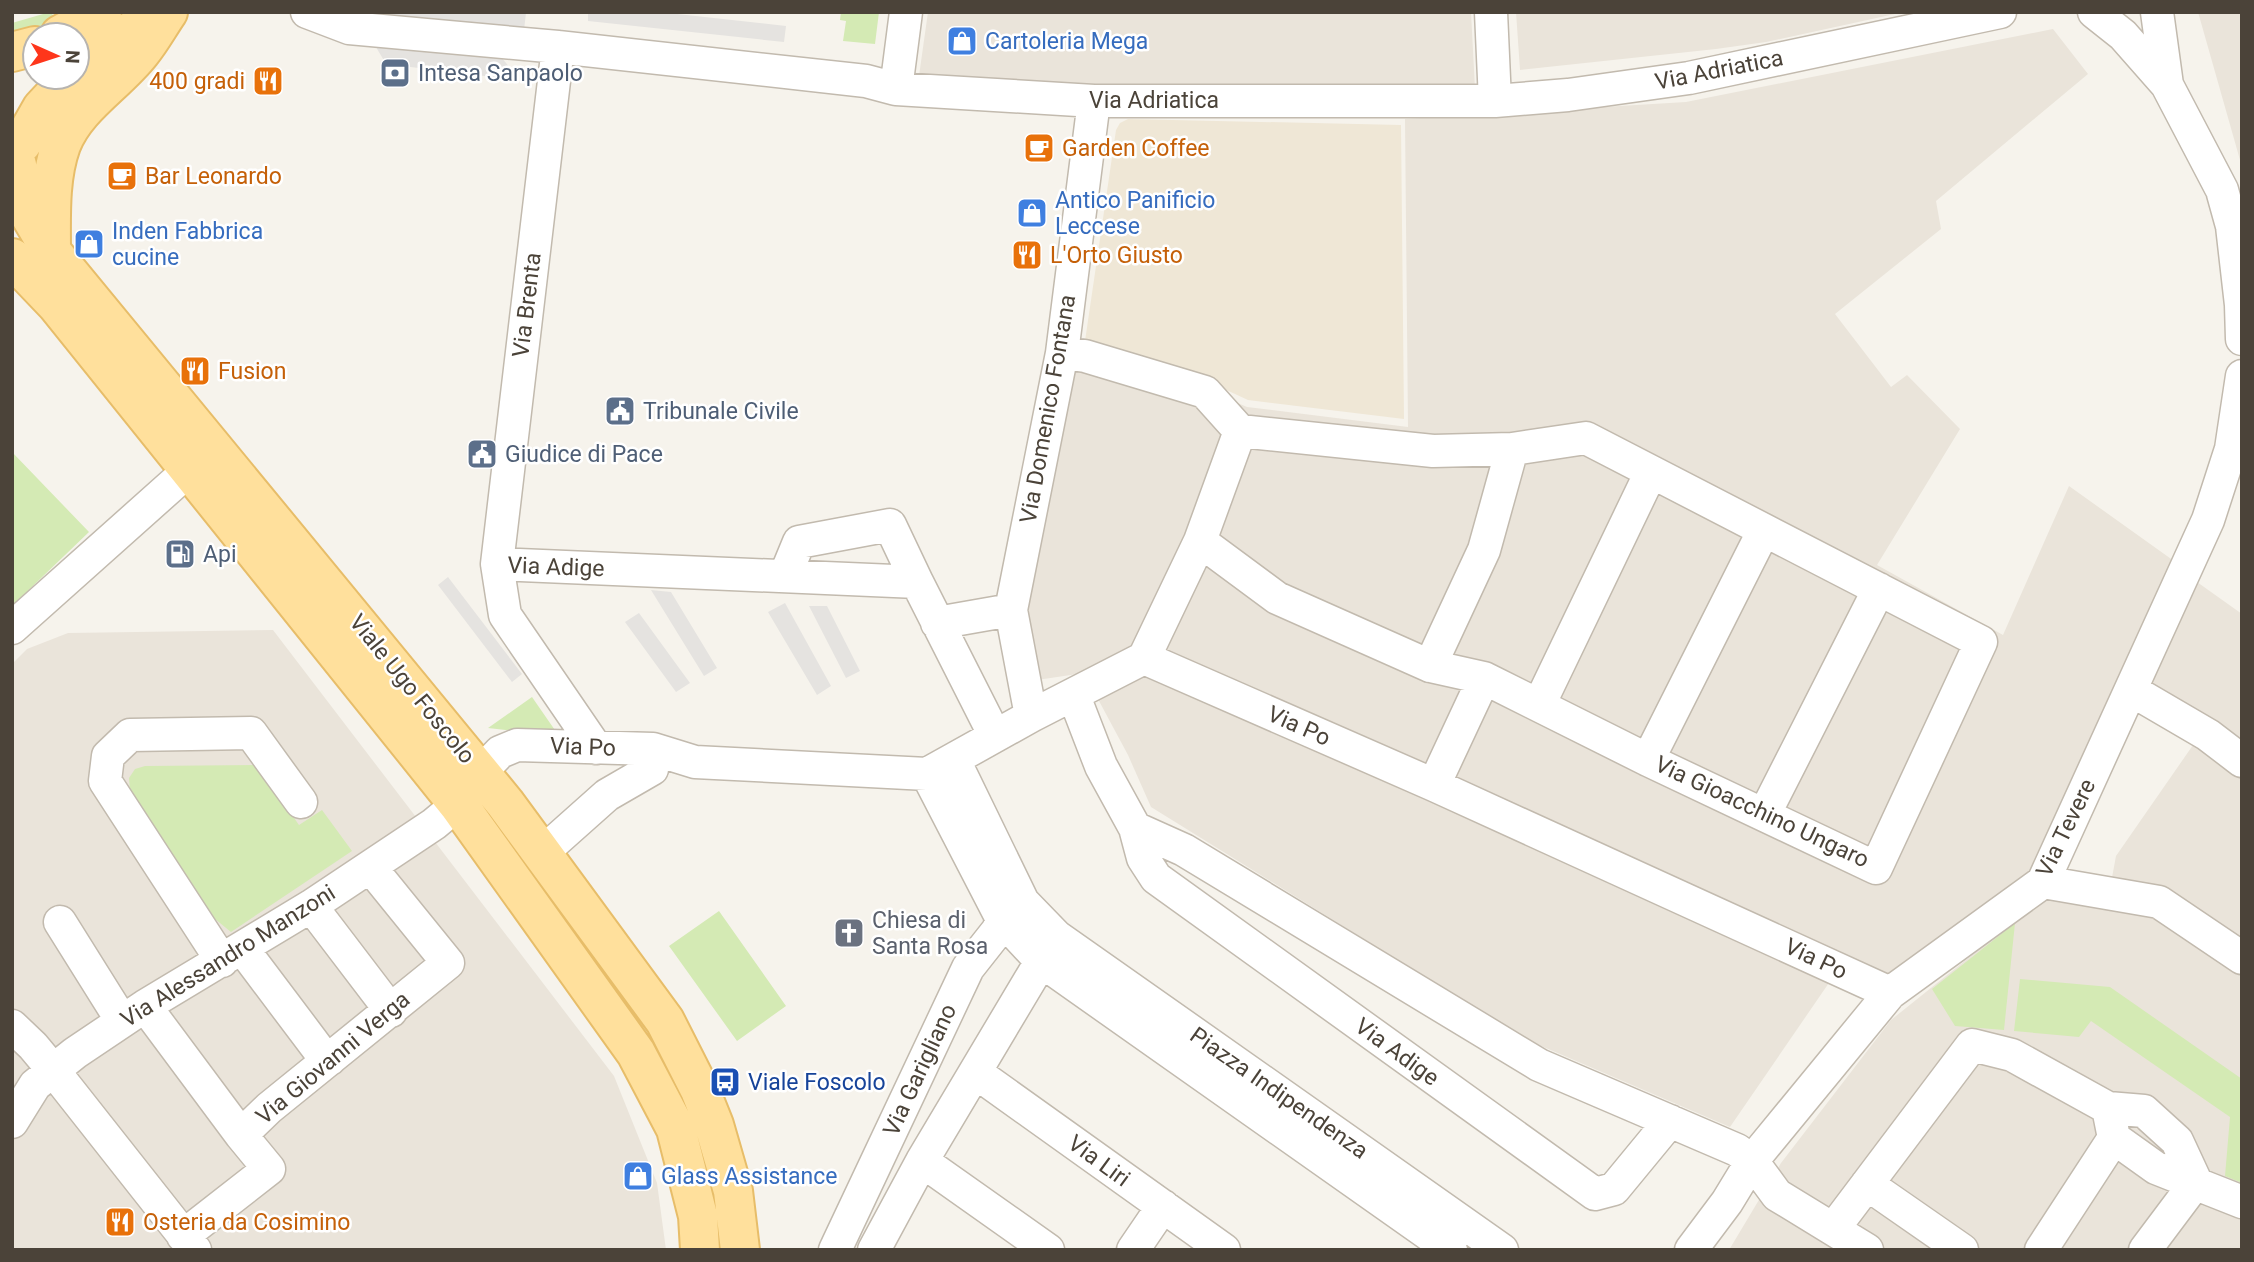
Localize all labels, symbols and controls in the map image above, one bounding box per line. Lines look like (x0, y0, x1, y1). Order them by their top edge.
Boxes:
north arrow (21, 21, 91, 91)
shop icon: Cartoleria Mega (945, 24, 979, 58)
place label: Cartoleria Mega (985, 28, 1148, 55)
street label: Via Adriatica (1653, 44, 1785, 96)
text: N (61, 50, 84, 64)
bank icon: Intesa Sanpaolo (378, 56, 412, 90)
place label: Intesa Sanpaolo (418, 60, 583, 87)
restaurant icon: 400 gradi (251, 64, 285, 98)
place label: 400 gradi (149, 68, 245, 95)
street label: Via Adriatica (1089, 87, 1219, 114)
cafe icon: Garden Coffee (1022, 131, 1056, 165)
place label: Garden Coffee (1062, 135, 1210, 162)
cafe icon: Bar Leonardo (105, 159, 139, 193)
place label: Bar Leonardo (145, 163, 282, 190)
place label: Antico Panificio Leccese (1055, 187, 1215, 240)
shop icon: Antico Panificio Leccese (1015, 196, 1049, 230)
place label: Inden Fabbrica cucine (112, 218, 263, 271)
shop icon: Inden Fabbrica cucine (72, 227, 106, 261)
restaurant icon: L'Orto Giusto (1010, 238, 1044, 272)
place label: L'Orto Giusto (1050, 242, 1183, 269)
street label: Via Brenta (507, 251, 547, 359)
street label: Via Domenico Fontana (1015, 293, 1081, 525)
restaurant icon: Fusion (178, 354, 212, 388)
place label: Fusion (218, 358, 286, 385)
public building icon: Tribunale Civile (603, 394, 637, 428)
place label: Tribunale Civile (643, 398, 799, 425)
public building icon: Giudice di Pace (465, 437, 499, 471)
place label: Giudice di Pace (505, 441, 663, 468)
fuel station icon: Api (163, 537, 197, 571)
place label: Api (203, 541, 237, 568)
street label: Via Adige (507, 552, 605, 582)
street label: Viale Ugo Foscolo (344, 609, 480, 769)
street label: Via Po (1263, 700, 1335, 752)
street label: Via Po (550, 732, 616, 762)
street label: Via Gioacchino Ungaro (1651, 751, 1873, 873)
street label: Via Tevere (2031, 775, 2101, 881)
street label: Via Alessandro Manzoni (116, 879, 340, 1033)
place label: Chiesa di Santa Rosa (872, 907, 988, 960)
church icon: Chiesa di Santa Rosa (832, 916, 866, 950)
street label: Via Po (1780, 933, 1852, 985)
street label: Via Giovanni Verga (251, 986, 415, 1130)
street label: Via Garigliano (878, 1000, 962, 1140)
street label: Via Adige (1350, 1013, 1444, 1091)
street label: Piazza Indipendenza (1185, 1021, 1373, 1165)
bus stop icon: Viale Foscolo (708, 1065, 742, 1099)
place label: Viale Foscolo (748, 1069, 886, 1096)
street label: Via Liri (1063, 1130, 1135, 1192)
shop icon: Glass Assistance (621, 1159, 655, 1193)
place label: Glass Assistance (661, 1163, 837, 1190)
restaurant icon: Osteria da Cosimino (103, 1205, 137, 1239)
place label: Osteria da Cosimino (143, 1209, 350, 1236)

